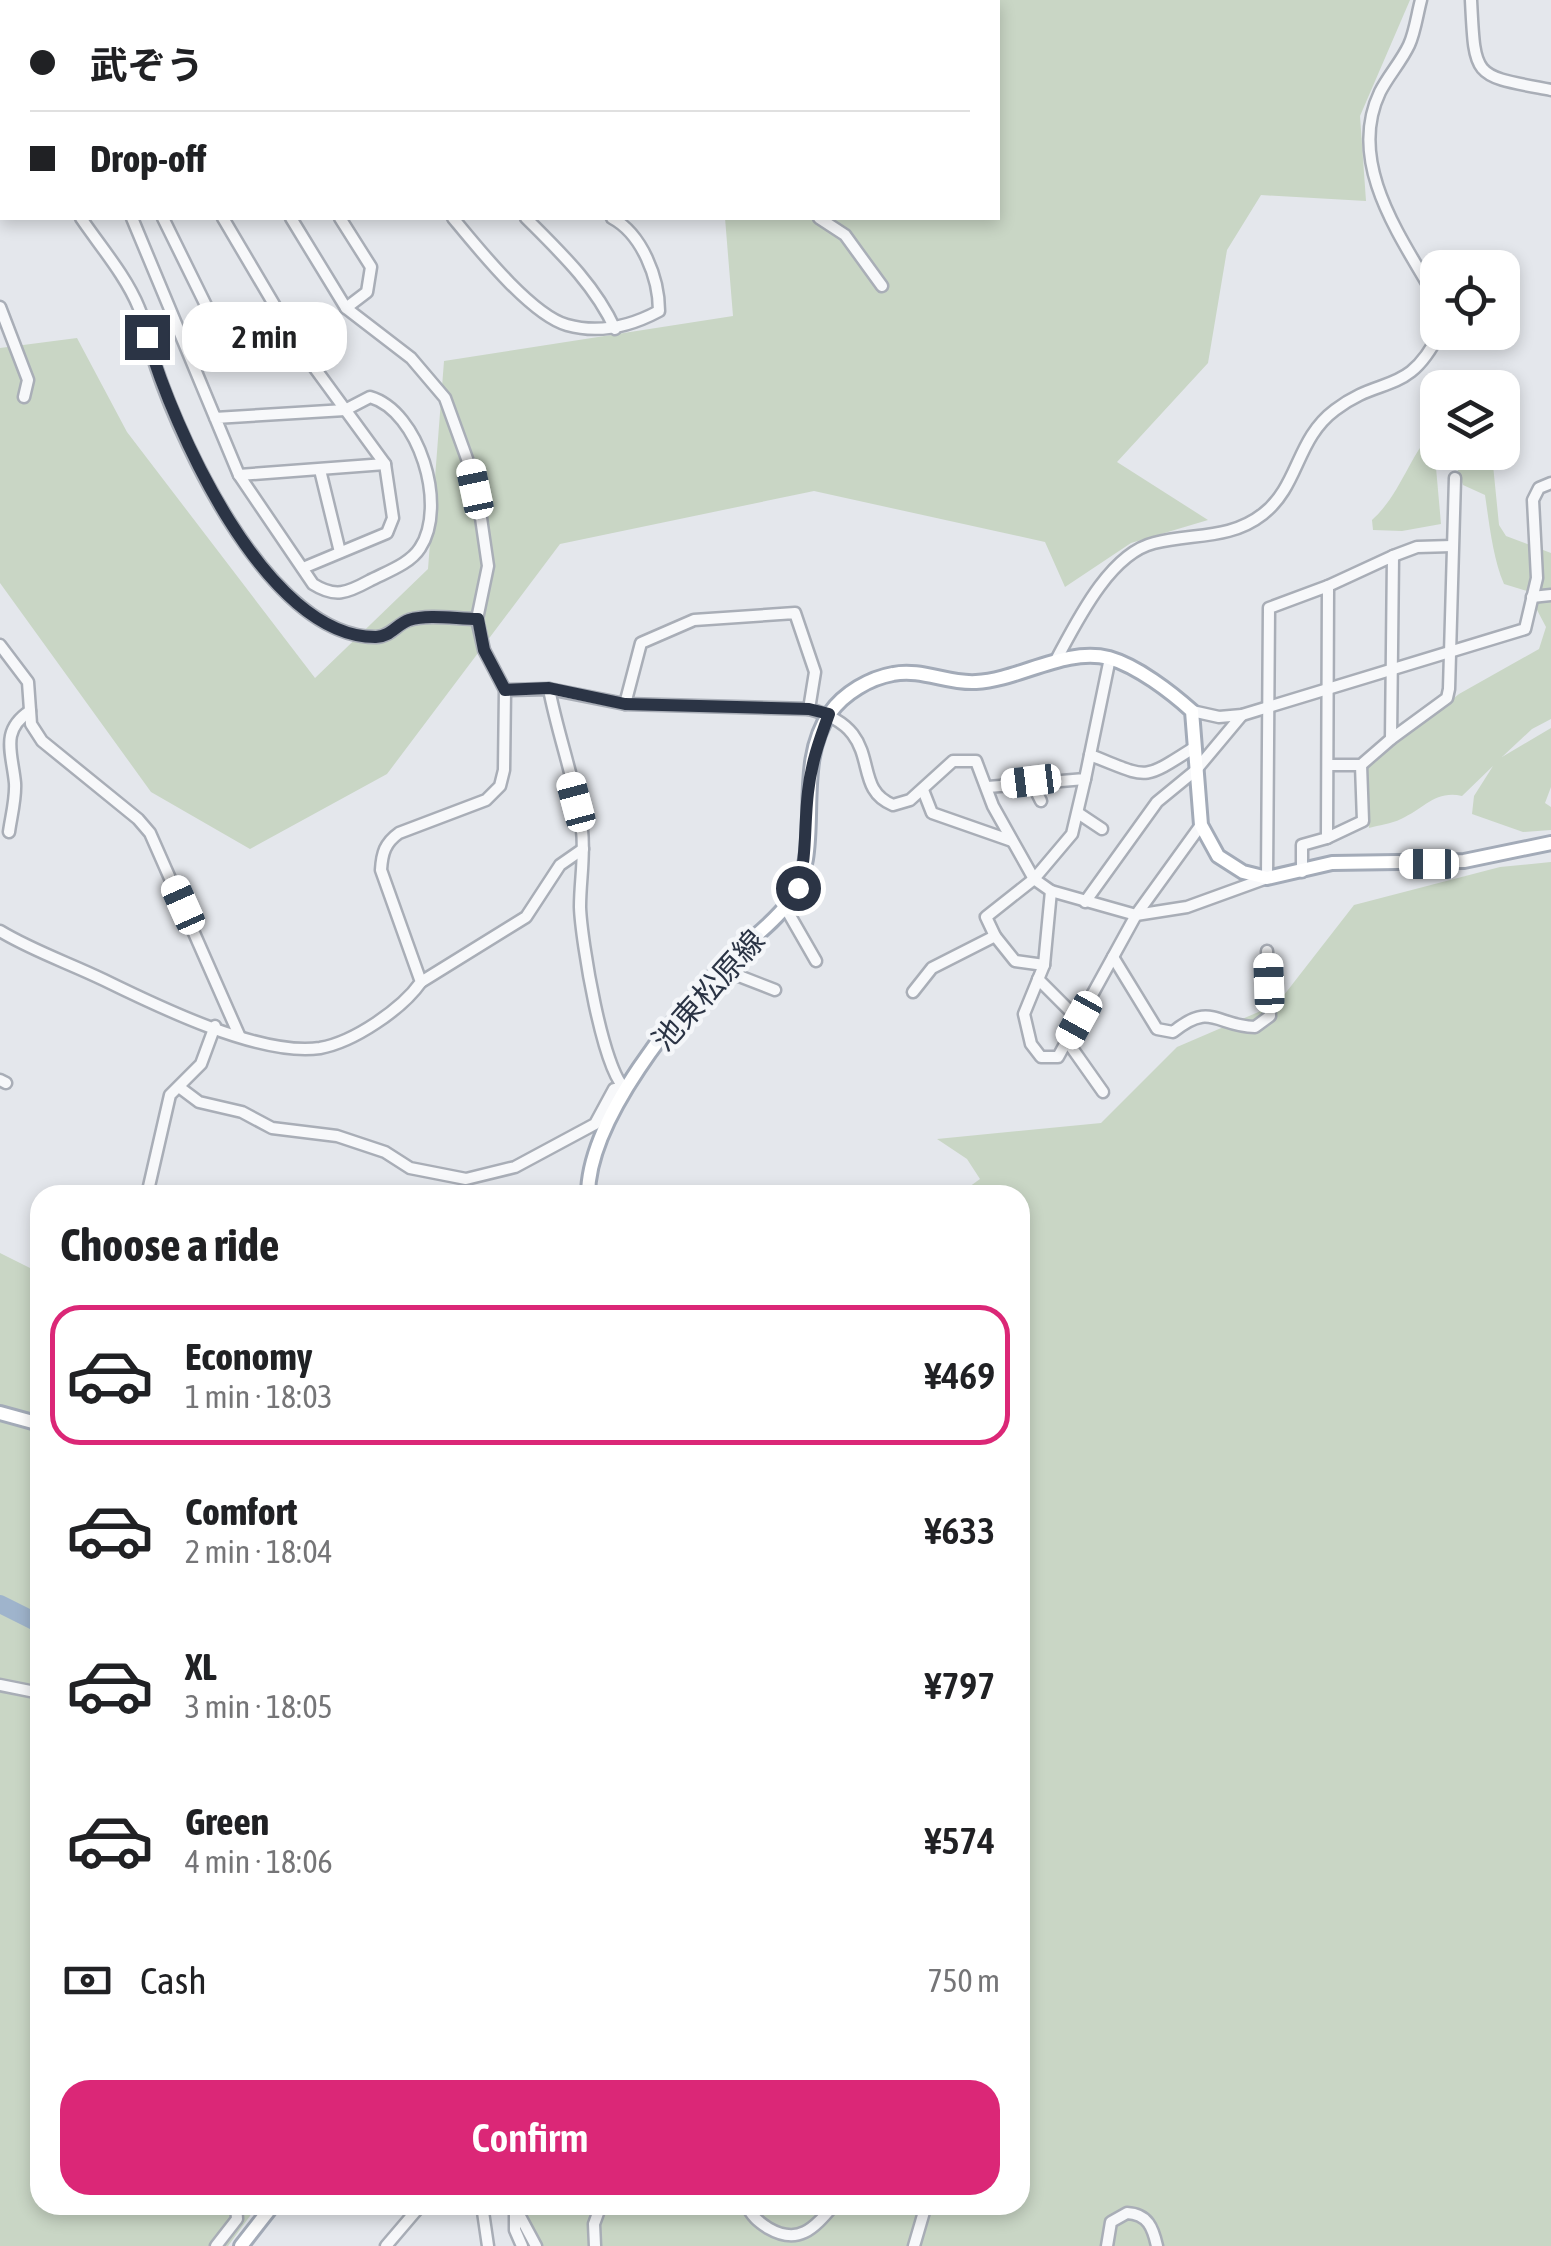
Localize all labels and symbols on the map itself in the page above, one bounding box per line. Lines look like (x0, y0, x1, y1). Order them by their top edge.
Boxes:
callout: 2 min (182, 302, 347, 372)
route end (125, 315, 170, 360)
car (454, 457, 496, 521)
car (999, 762, 1063, 800)
car (554, 769, 598, 835)
car (1399, 849, 1459, 879)
route start (776, 866, 821, 911)
car (157, 871, 209, 939)
street label: 池東松原線 (645, 923, 771, 1057)
car (1253, 952, 1285, 1014)
car (1051, 986, 1107, 1054)

